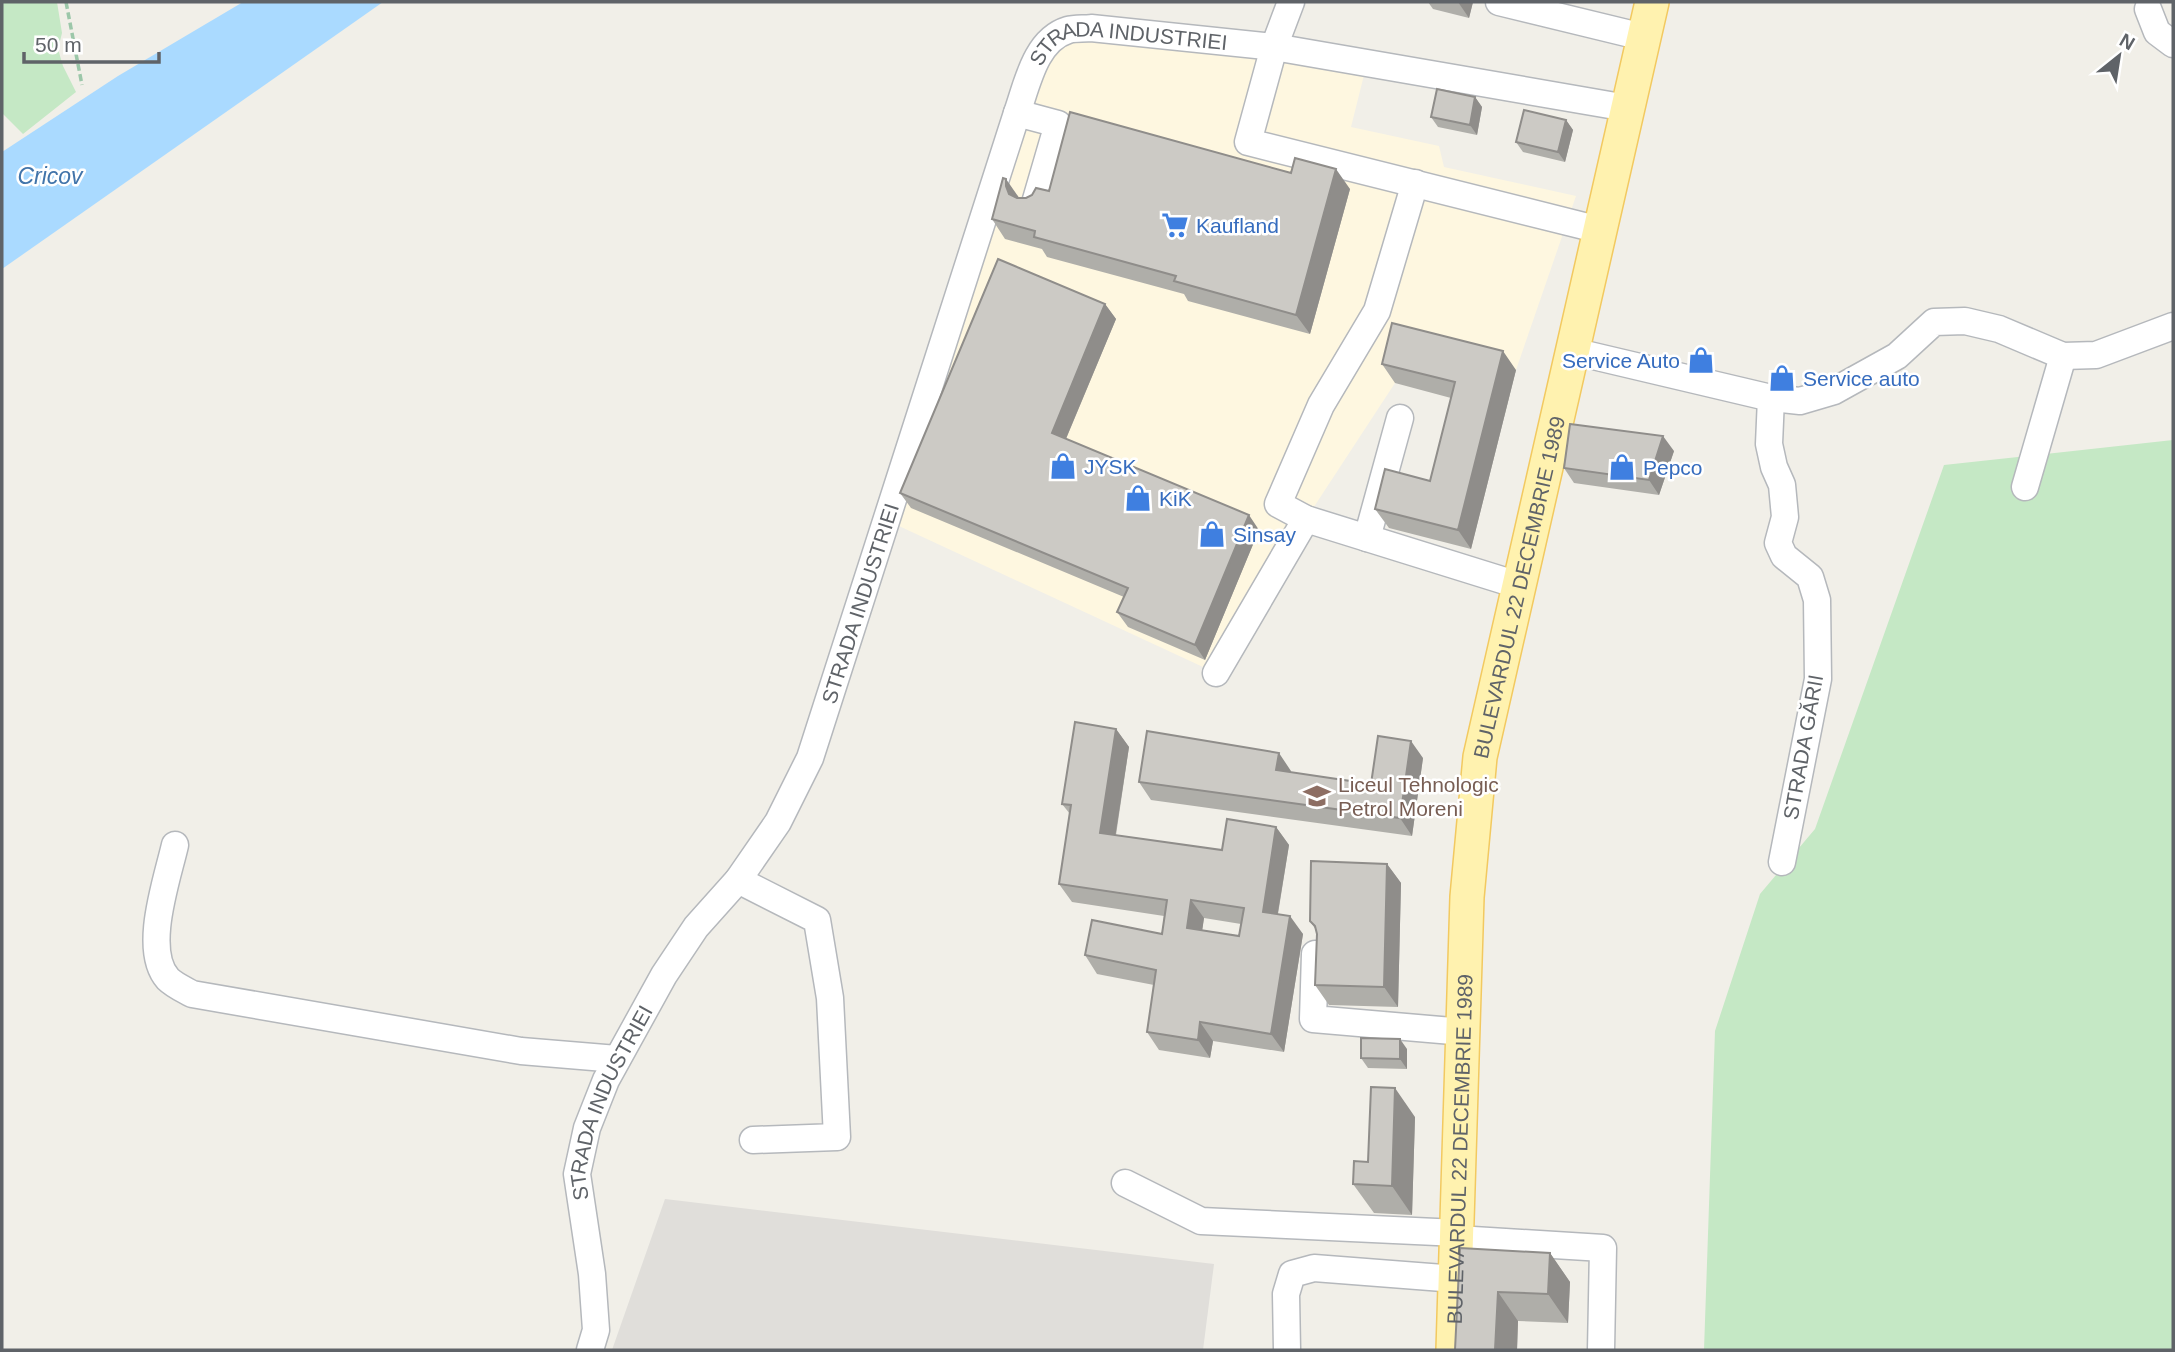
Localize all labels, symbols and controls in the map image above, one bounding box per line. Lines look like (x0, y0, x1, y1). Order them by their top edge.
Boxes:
street label: STRADA INDUSTRIEI (1024, 16, 1229, 69)
scale bar (24, 21, 159, 65)
north arrow (2084, 21, 2154, 91)
text: N (2116, 29, 2138, 54)
text: 50 m (35, 33, 82, 56)
water label: Cricov (17, 163, 84, 189)
supermarket icon: Kaufland (1160, 210, 1190, 240)
place label: Kaufland (1196, 214, 1279, 237)
shop icon: Service Auto (1686, 345, 1716, 375)
place label: Service Auto (1562, 349, 1680, 372)
shop icon: Service auto (1767, 363, 1797, 393)
place label: Service auto (1803, 367, 1920, 390)
street label: BULEVARDUL 22 DECEMBRIE 1989 (1469, 414, 1569, 761)
shop icon: JYSK (1048, 451, 1078, 481)
shop icon: Pepco (1607, 452, 1637, 482)
place label: JYSK (1084, 455, 1137, 478)
place label: Pepco (1643, 456, 1703, 479)
shop icon: KiK (1123, 483, 1153, 513)
place label: KiK (1159, 487, 1192, 510)
street label: STRADA INDUSTRIEI (817, 500, 903, 706)
shop icon: Sinsay (1197, 519, 1227, 549)
place label: Sinsay (1233, 523, 1297, 546)
street label: STRADA GĂRII (1779, 673, 1827, 821)
place label: Liceul Tehnologic Petrol Moreni (1338, 773, 1499, 820)
school or university icon: Liceul Tehnologic Petrol Moreni (1302, 781, 1332, 811)
street label: BULEVARDUL 22 DECEMBRIE 1989 (1442, 974, 1476, 1325)
street label: STRADA INDUSTRIEI (566, 1001, 657, 1202)

